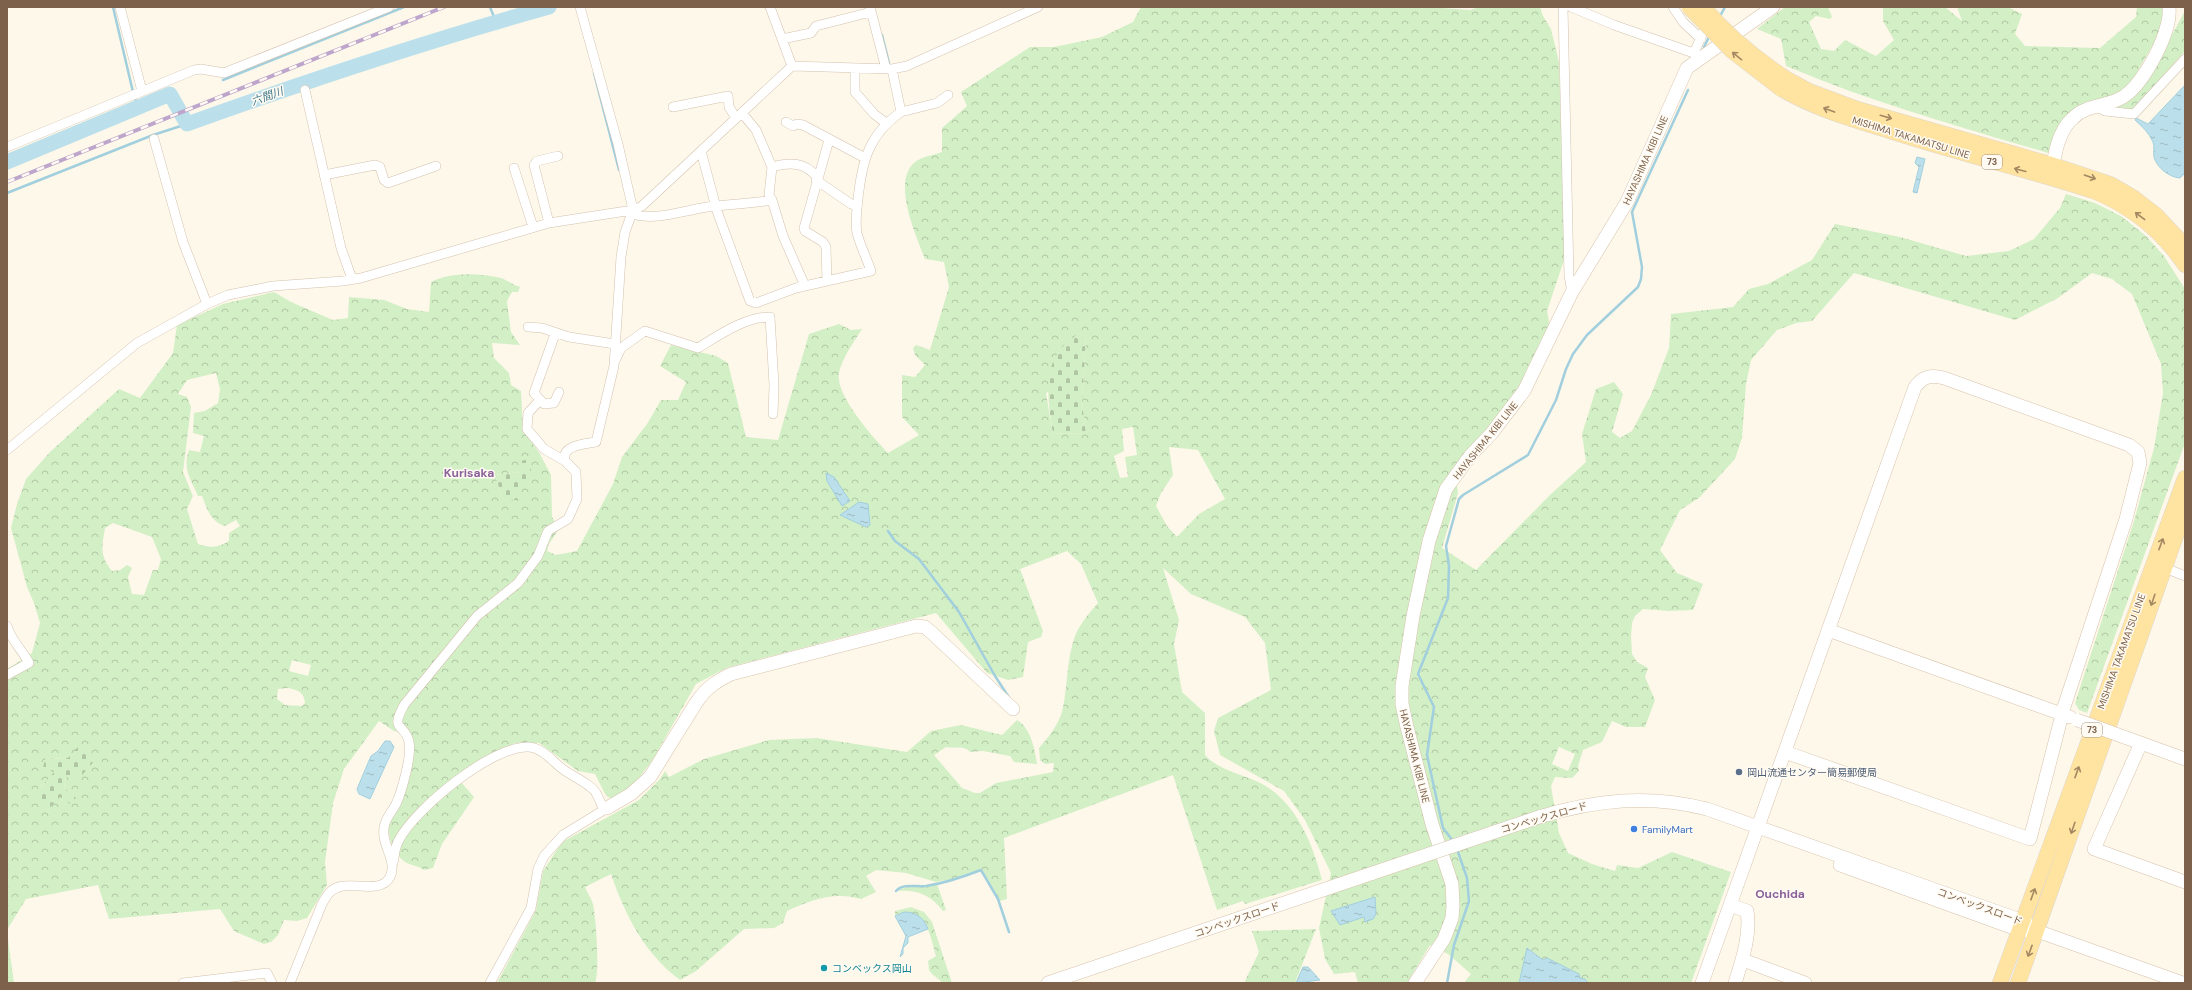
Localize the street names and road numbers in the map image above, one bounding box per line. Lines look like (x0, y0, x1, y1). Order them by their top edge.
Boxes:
street label: HAYASHIMA KIBI LINE (1620, 113, 1671, 207)
street label: MISHIMA TAKAMATSU LINE (1851, 113, 1972, 162)
road number: 73 (1982, 155, 2002, 169)
street label: HAYASHIMA KIBI LINE (1450, 398, 1521, 482)
street label: MISHIMA TAKAMATSU LINE (2094, 591, 2149, 711)
street label: HAYASHIMA KIBI LINE (1397, 708, 1433, 805)
road number: 73 (2082, 723, 2102, 737)
street label: コンベックスロード (1499, 799, 1589, 836)
street label: コンベックスロード (1935, 885, 2024, 928)
street label: コンベックスロード (1193, 899, 1282, 940)

